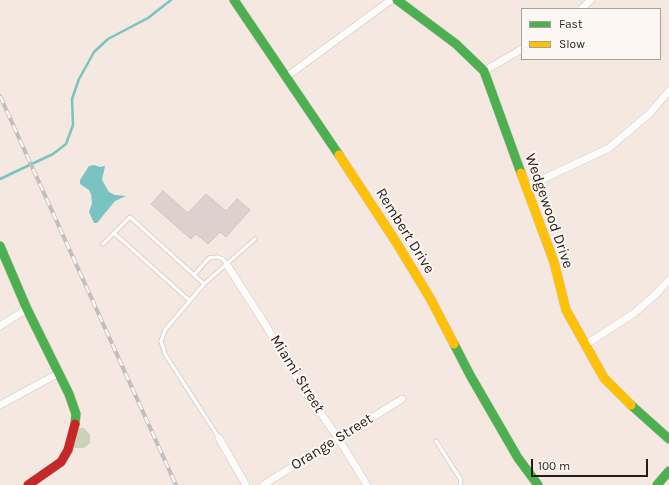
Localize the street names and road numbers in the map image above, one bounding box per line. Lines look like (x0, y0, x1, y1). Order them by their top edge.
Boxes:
street label: Wedgewood Drive (521, 151, 577, 271)
street label: Rembert Drive (372, 185, 438, 277)
street label: Miami Street (266, 332, 328, 416)
street label: Orange Street (288, 410, 376, 474)

